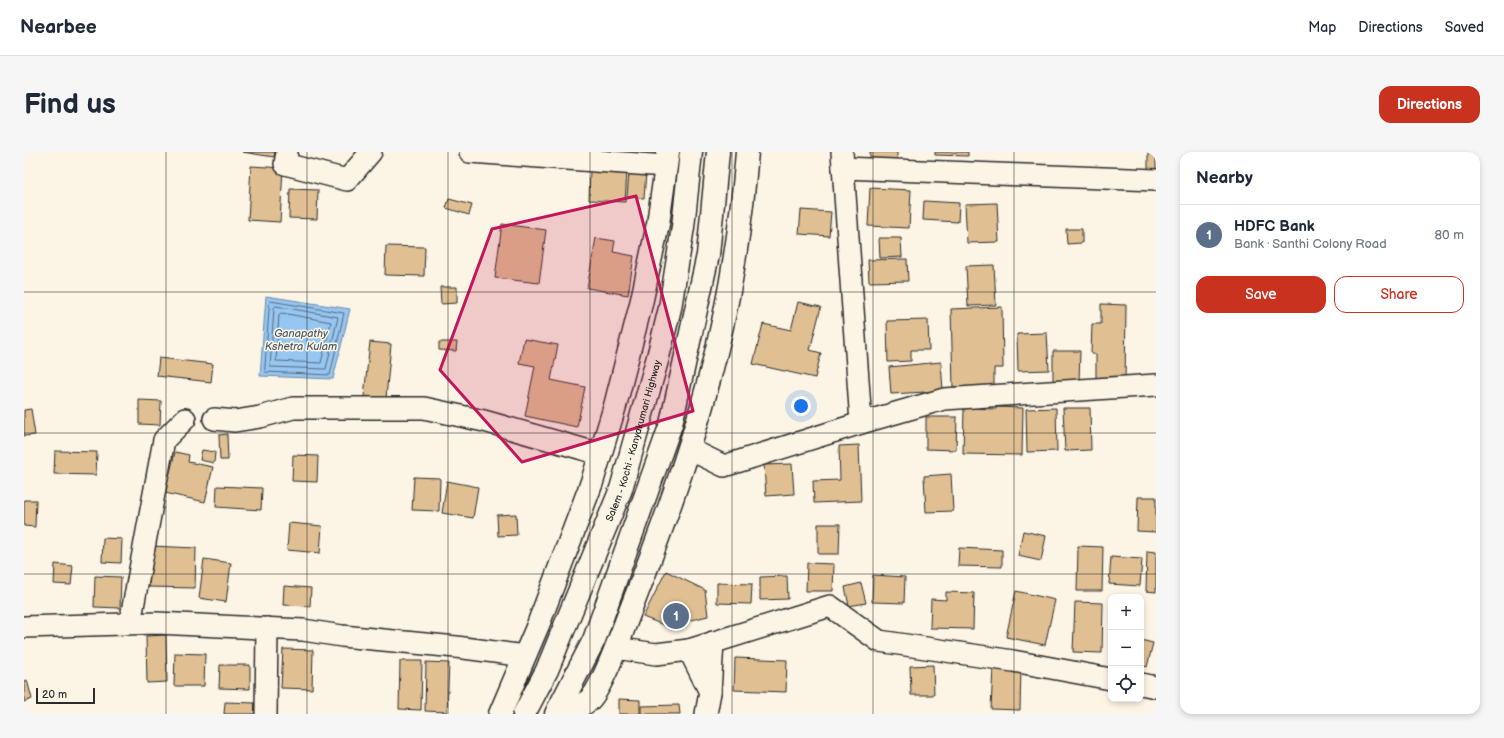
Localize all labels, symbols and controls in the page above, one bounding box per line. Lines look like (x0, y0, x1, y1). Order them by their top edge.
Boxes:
text: Nearbee (20, 16, 97, 39)
text: Map (1308, 19, 1336, 36)
text: Directions (1358, 19, 1423, 36)
text: Saved (1445, 19, 1484, 36)
button: Directions (1379, 86, 1480, 123)
text: Find us (24, 88, 116, 121)
text: Nearby (1196, 168, 1253, 188)
text: HDFC Bank (1234, 217, 1315, 236)
text: 1 (1206, 227, 1212, 243)
text: 80 m (1435, 227, 1464, 243)
text: Bank · Santhi Colony Road (1234, 236, 1387, 252)
button: Save (1196, 276, 1326, 313)
button: Share (1334, 276, 1464, 313)
water label: Ganapathy Kshetra Kulam (265, 327, 337, 353)
street label: Salem - Kochi - Kanyakumari Highway (603, 358, 664, 523)
your location (791, 396, 811, 416)
map controls (1108, 594, 1144, 702)
button: + (1108, 594, 1144, 630)
pin: 1 (663, 601, 689, 631)
button: − (1108, 630, 1144, 666)
button: locate (1108, 666, 1144, 702)
scale bar (36, 686, 95, 705)
text: 20 m (42, 688, 67, 701)

